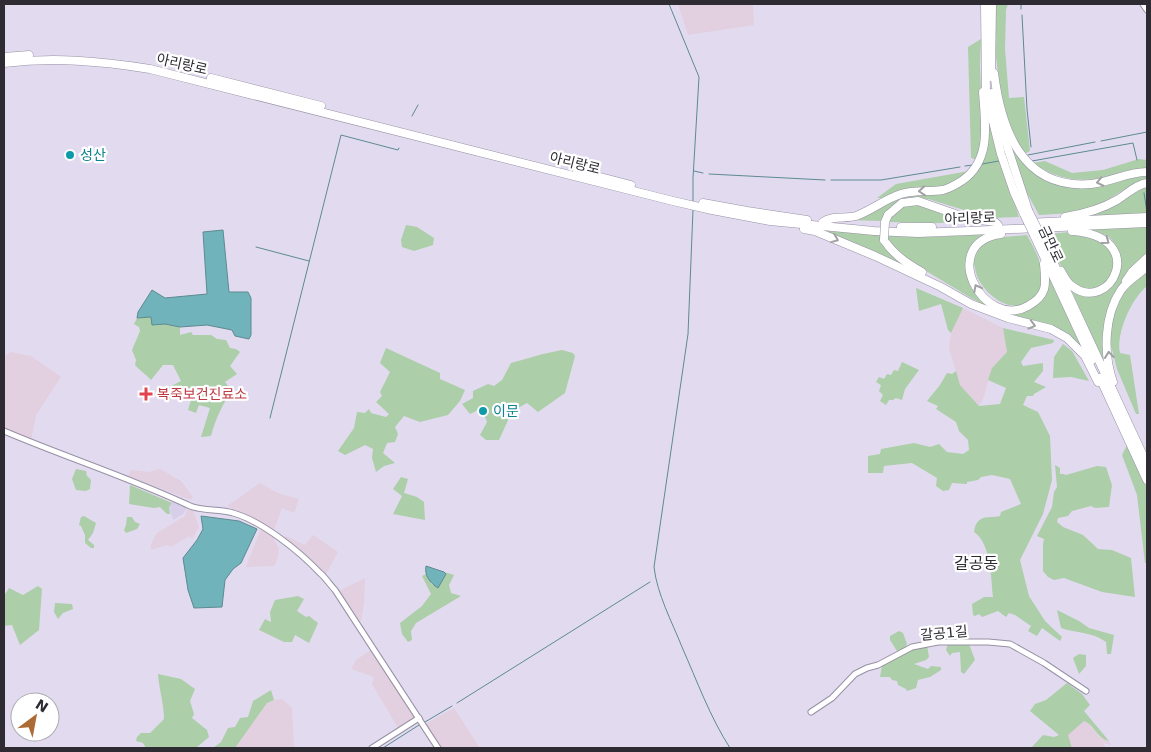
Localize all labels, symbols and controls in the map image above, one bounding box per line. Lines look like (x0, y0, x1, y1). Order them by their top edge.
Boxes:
street label: 아리랑로 (155, 50, 209, 78)
place label: 성산 (80, 147, 106, 163)
marker: 성산 (64, 149, 76, 161)
street label: 아리랑로 (548, 149, 602, 177)
one-way arrow (1095, 176, 1104, 187)
one-way arrow (918, 185, 926, 196)
street label: 아리랑로 (944, 209, 996, 227)
street label: 금만로 (1036, 223, 1066, 265)
one-way arrow (831, 234, 839, 244)
one-way arrow (1100, 235, 1110, 244)
one-way arrow (973, 284, 983, 293)
one-way arrow (1027, 319, 1036, 330)
one-way arrow (1104, 351, 1115, 359)
place label: 복죽보건진료소 (157, 386, 247, 402)
marker: 복죽보건진료소 (139, 387, 153, 401)
place label: 이문 (493, 403, 519, 419)
marker: 이문 (477, 405, 489, 417)
district label: 갈공동 (954, 554, 998, 573)
street label: 갈공1길 (920, 623, 968, 643)
north arrow (10, 692, 60, 742)
text: N (33, 696, 51, 716)

